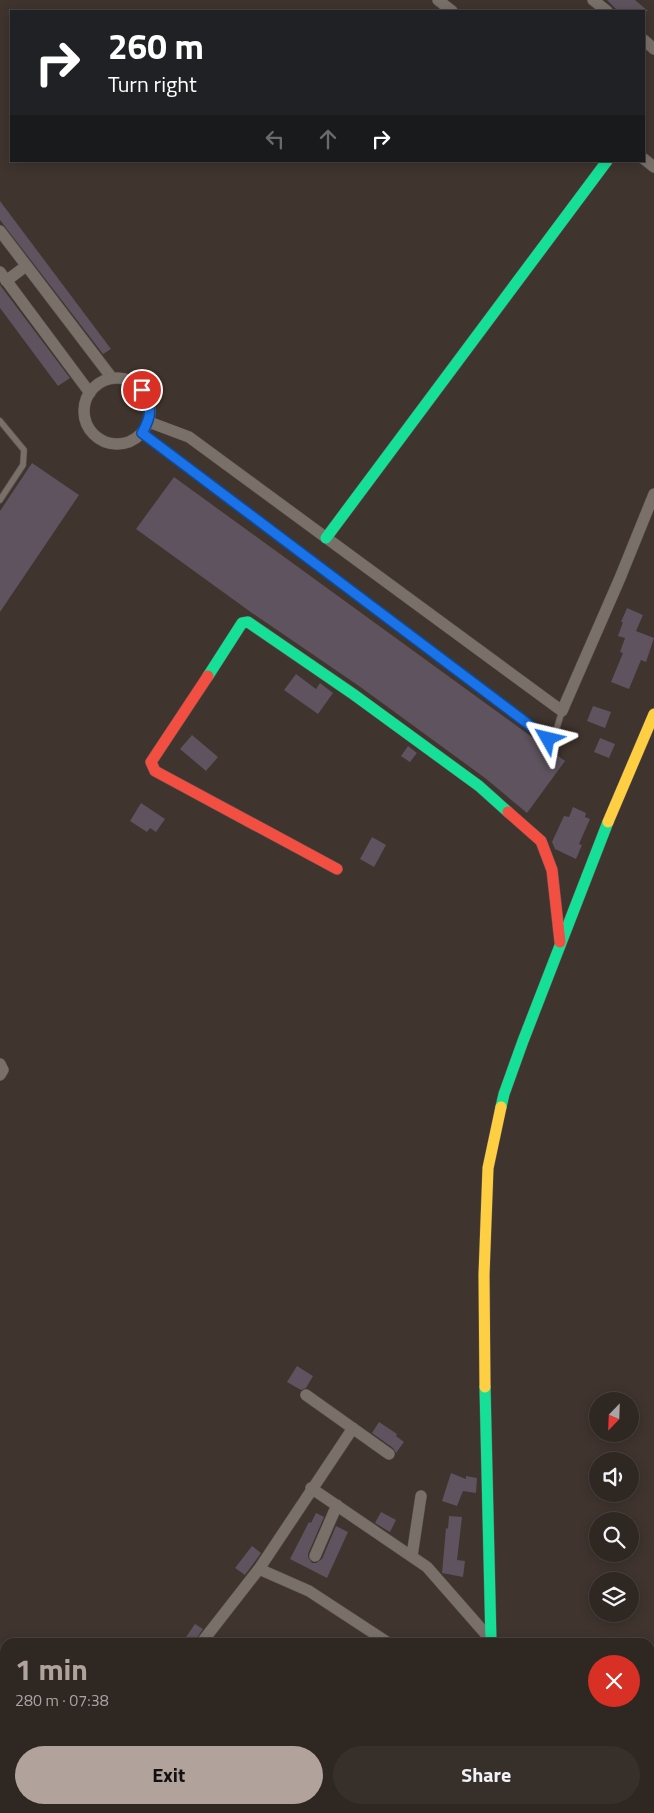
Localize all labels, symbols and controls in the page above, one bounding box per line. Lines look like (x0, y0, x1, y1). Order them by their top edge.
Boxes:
text: 260 m (108, 19, 204, 73)
icon: right (25, 30, 90, 95)
text: Turn right (108, 67, 197, 101)
icon: left (261, 125, 289, 153)
icon: ahead (314, 125, 342, 153)
icon: right (367, 125, 395, 153)
pin (121, 369, 163, 411)
icon: arrive (128, 376, 156, 404)
position arrow (521, 712, 573, 764)
north arrow (589, 1392, 639, 1442)
map controls (589, 1392, 639, 1622)
button: sound (589, 1452, 639, 1502)
button: search (589, 1512, 639, 1562)
button: layers (589, 1572, 639, 1622)
text: 1 min (15, 1646, 88, 1692)
button: close (588, 1655, 640, 1707)
text: 280 m · 07:38 (15, 1688, 109, 1712)
button: Exit (15, 1746, 323, 1804)
button: Share (333, 1746, 640, 1804)

